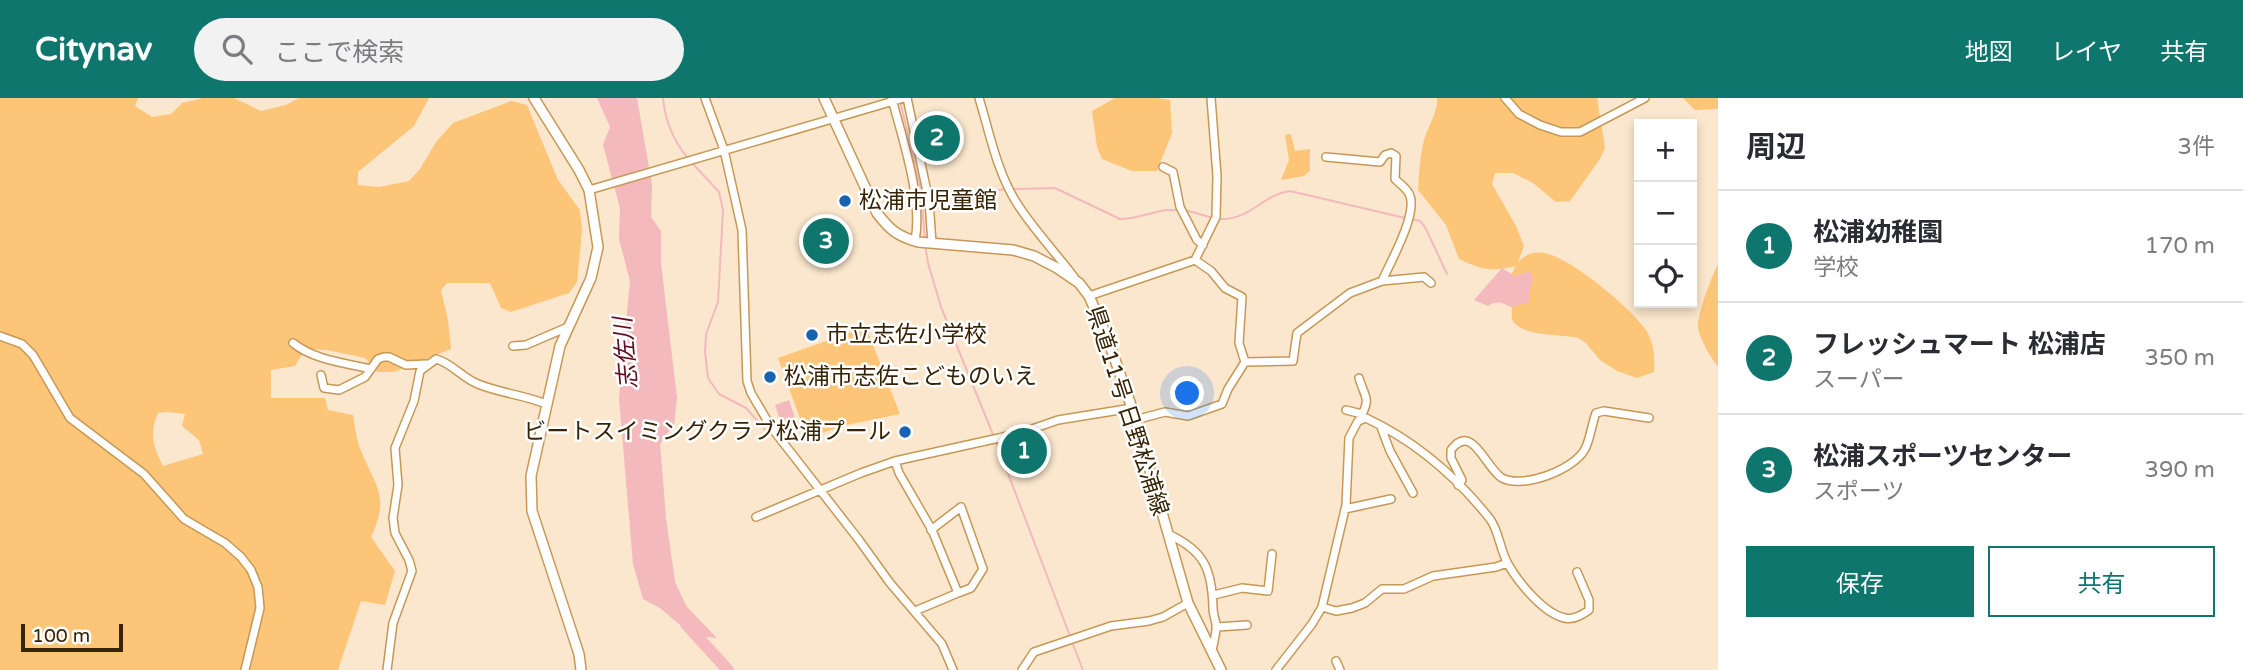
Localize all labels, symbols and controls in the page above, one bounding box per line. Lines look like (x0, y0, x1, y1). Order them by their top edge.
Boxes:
search box (194, 18, 684, 81)
text: Citynav (35, 30, 152, 69)
icon: search (218, 30, 256, 68)
text: ここで検索 (274, 37, 404, 68)
text: 地図 (1965, 38, 2013, 67)
text: レイヤ (2051, 38, 2122, 67)
text: 共有 (2160, 38, 2208, 67)
pin: 2 (914, 112, 960, 164)
map controls (1634, 119, 1697, 308)
button: + (1634, 119, 1697, 182)
text: 周辺 (1746, 129, 1806, 166)
text: 3件 (2178, 133, 2215, 161)
button: − (1634, 182, 1697, 245)
place label: 松浦市児童館 (859, 187, 997, 215)
marker: 松浦市児童館 (837, 193, 853, 209)
pin: 3 (803, 215, 849, 267)
text: 松浦幼稚園 (1813, 217, 1943, 248)
text: 1 (1762, 232, 1776, 260)
text: 170 m (2145, 232, 2215, 260)
button: locate (1634, 245, 1697, 308)
text: 学校 (1813, 254, 1859, 282)
street label: 県道11号 日野松浦線 (1080, 303, 1174, 519)
water label: 志佐川 (608, 313, 644, 390)
place label: 市立志佐小学校 (826, 321, 987, 349)
marker: 市立志佐小学校 (804, 327, 820, 343)
text: フレッシュマート 松浦店 (1813, 329, 2106, 360)
text: 2 (1762, 344, 1776, 372)
text: 350 m (2145, 344, 2215, 372)
place label: 松浦市志佐こどものいえ (784, 363, 1037, 391)
text: スーパー (1813, 366, 1905, 394)
marker: 松浦市志佐こどものいえ (762, 369, 778, 385)
your location (1170, 376, 1204, 410)
place label: ビートスイミングクラブ松浦プール (523, 418, 891, 446)
marker: ビートスイミングクラブ松浦プール (897, 424, 913, 440)
pin: 1 (1001, 425, 1047, 477)
text: 松浦スポーツセンター (1813, 441, 2072, 472)
text: 3 (1762, 456, 1776, 484)
text: 390 m (2145, 456, 2215, 484)
text: スポーツ (1813, 478, 1905, 506)
button: 保存 (1746, 546, 1974, 617)
button: 共有 (1988, 546, 2215, 617)
scale bar (21, 621, 122, 653)
text: 100 m (32, 625, 90, 647)

